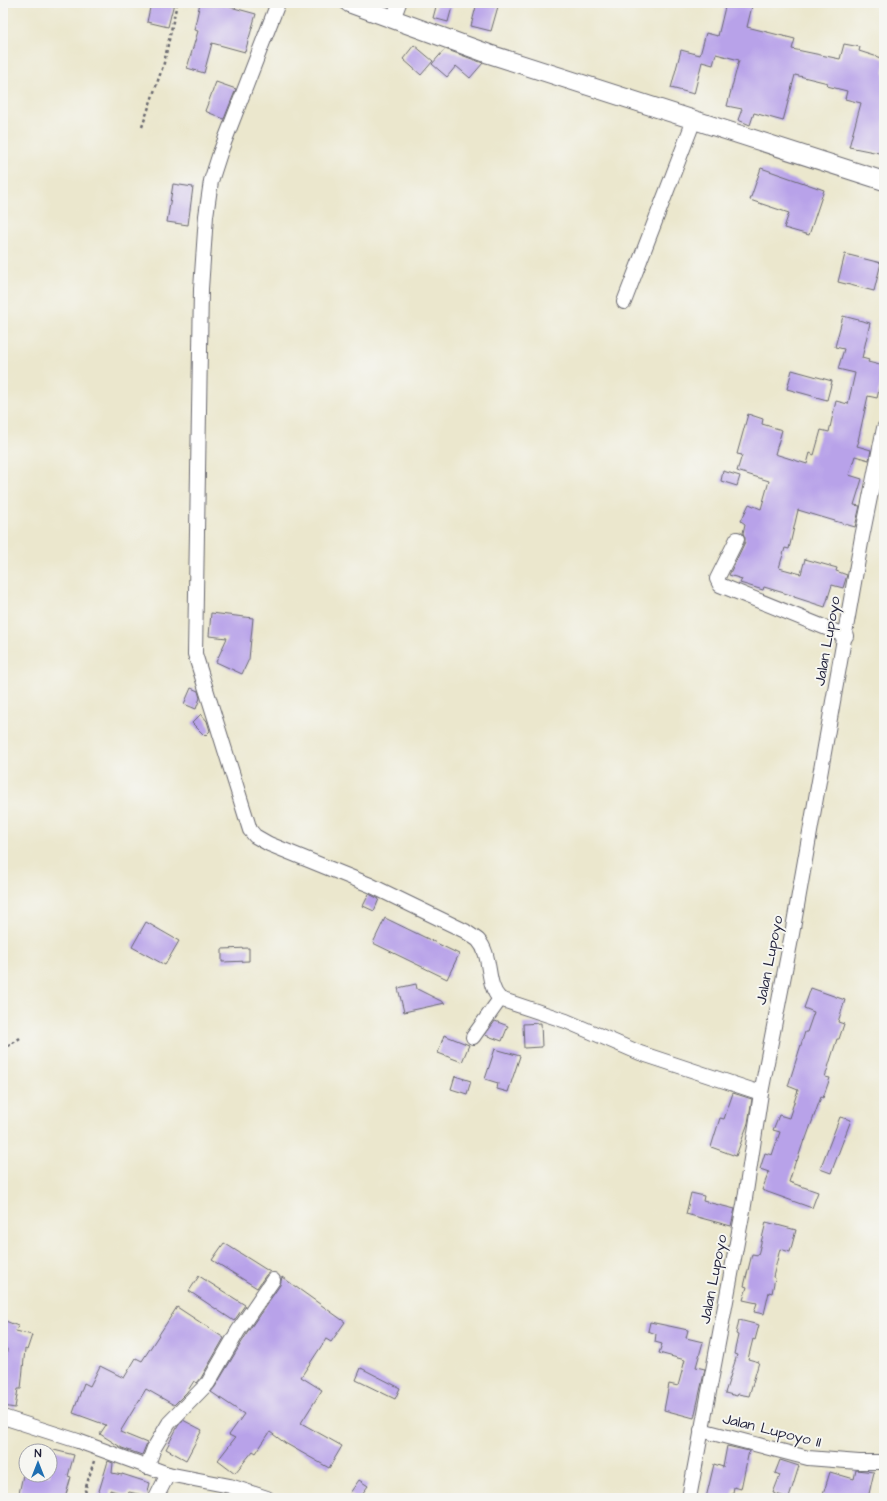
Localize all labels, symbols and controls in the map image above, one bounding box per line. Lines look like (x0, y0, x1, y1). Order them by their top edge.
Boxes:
street label: Jalan Lupoyo (809, 594, 847, 688)
street label: Jalan Lupoyo (751, 913, 790, 1007)
street label: Jalan Lupoyo (695, 1232, 734, 1326)
street label: Jalan Lupoyo II (720, 1408, 823, 1454)
north arrow (18, 1443, 58, 1483)
text: N (35, 1446, 42, 1461)

